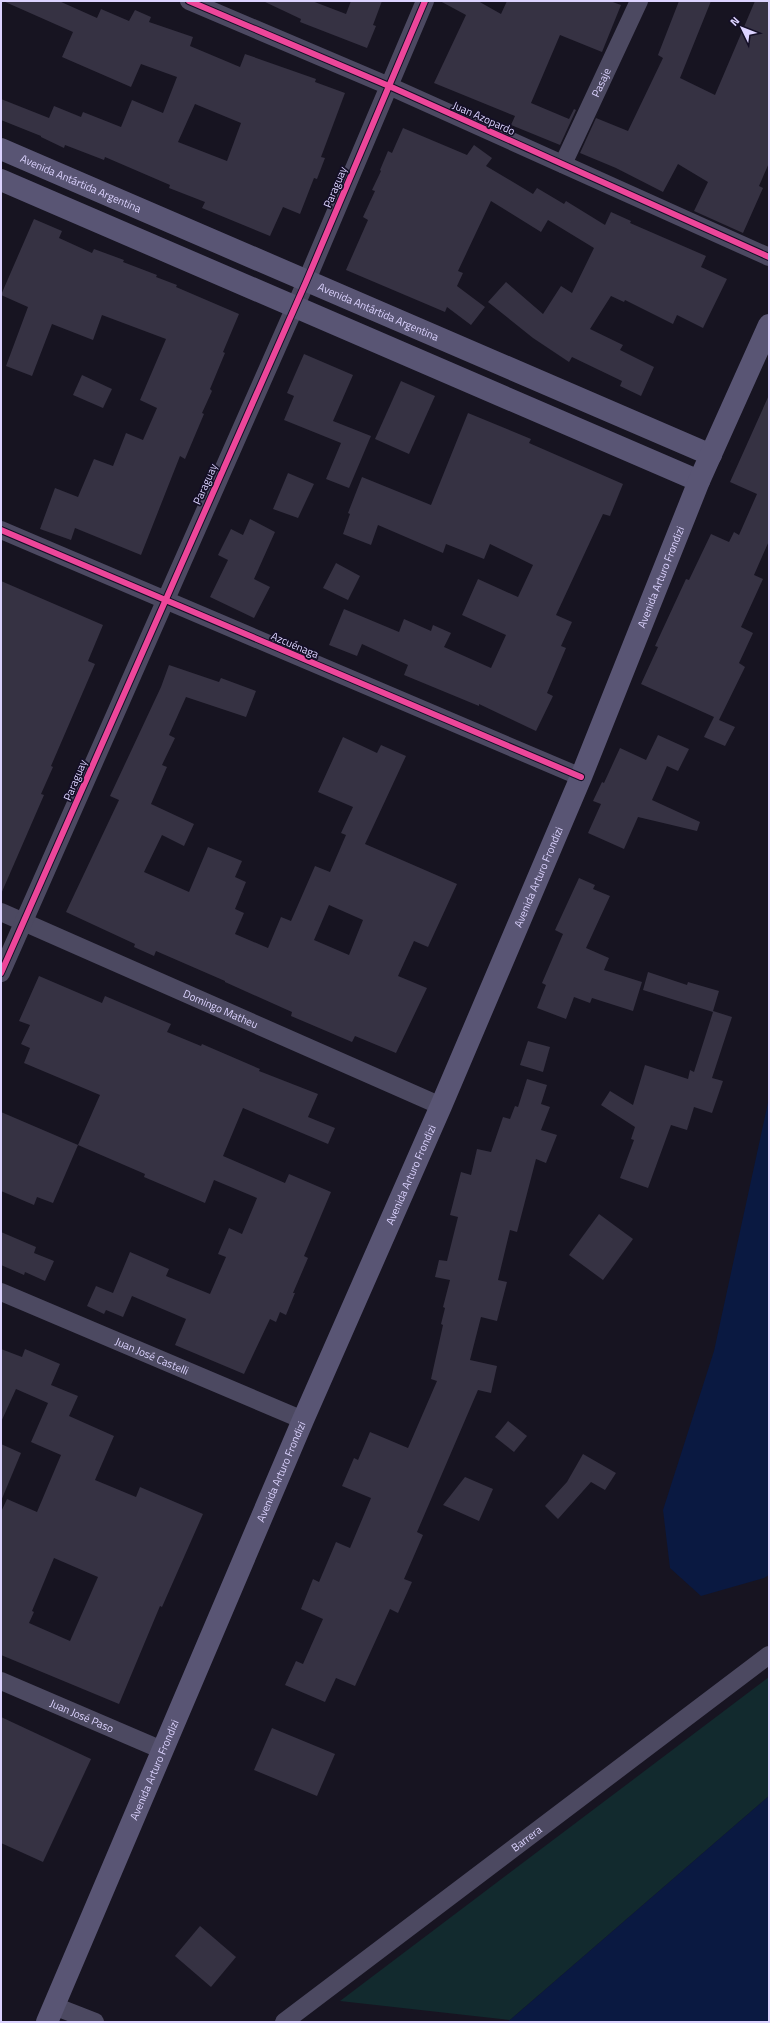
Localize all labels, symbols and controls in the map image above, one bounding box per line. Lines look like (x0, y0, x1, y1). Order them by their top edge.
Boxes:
north arrow (722, 8, 762, 48)
text: N (726, 13, 743, 29)
street label: Pasaje (587, 65, 615, 100)
street label: Juan Azopardo (450, 97, 518, 139)
street label: Avenida Antártida Argentina (18, 150, 144, 217)
street label: Paraguay (319, 163, 351, 210)
street label: Avenida Antártida Argentina (316, 279, 442, 345)
street label: Paraguay (189, 460, 221, 507)
street label: Avenida Arturo Frondizi (633, 524, 688, 630)
street label: Azcuénaga (269, 628, 322, 662)
street label: Paraguay (59, 756, 91, 803)
street label: Avenida Arturo Frondizi (510, 824, 567, 930)
street label: Domingo Matheu (181, 985, 261, 1032)
street label: Avenida Arturo Frondizi (382, 1122, 440, 1227)
street label: Juan José Castelli (113, 1333, 191, 1379)
street label: Avenida Arturo Frondizi (253, 1419, 310, 1524)
street label: Juan José Paso (48, 1695, 116, 1736)
street label: Avenida Arturo Frondizi (126, 1717, 183, 1823)
street label: Barrera (508, 1821, 545, 1855)

